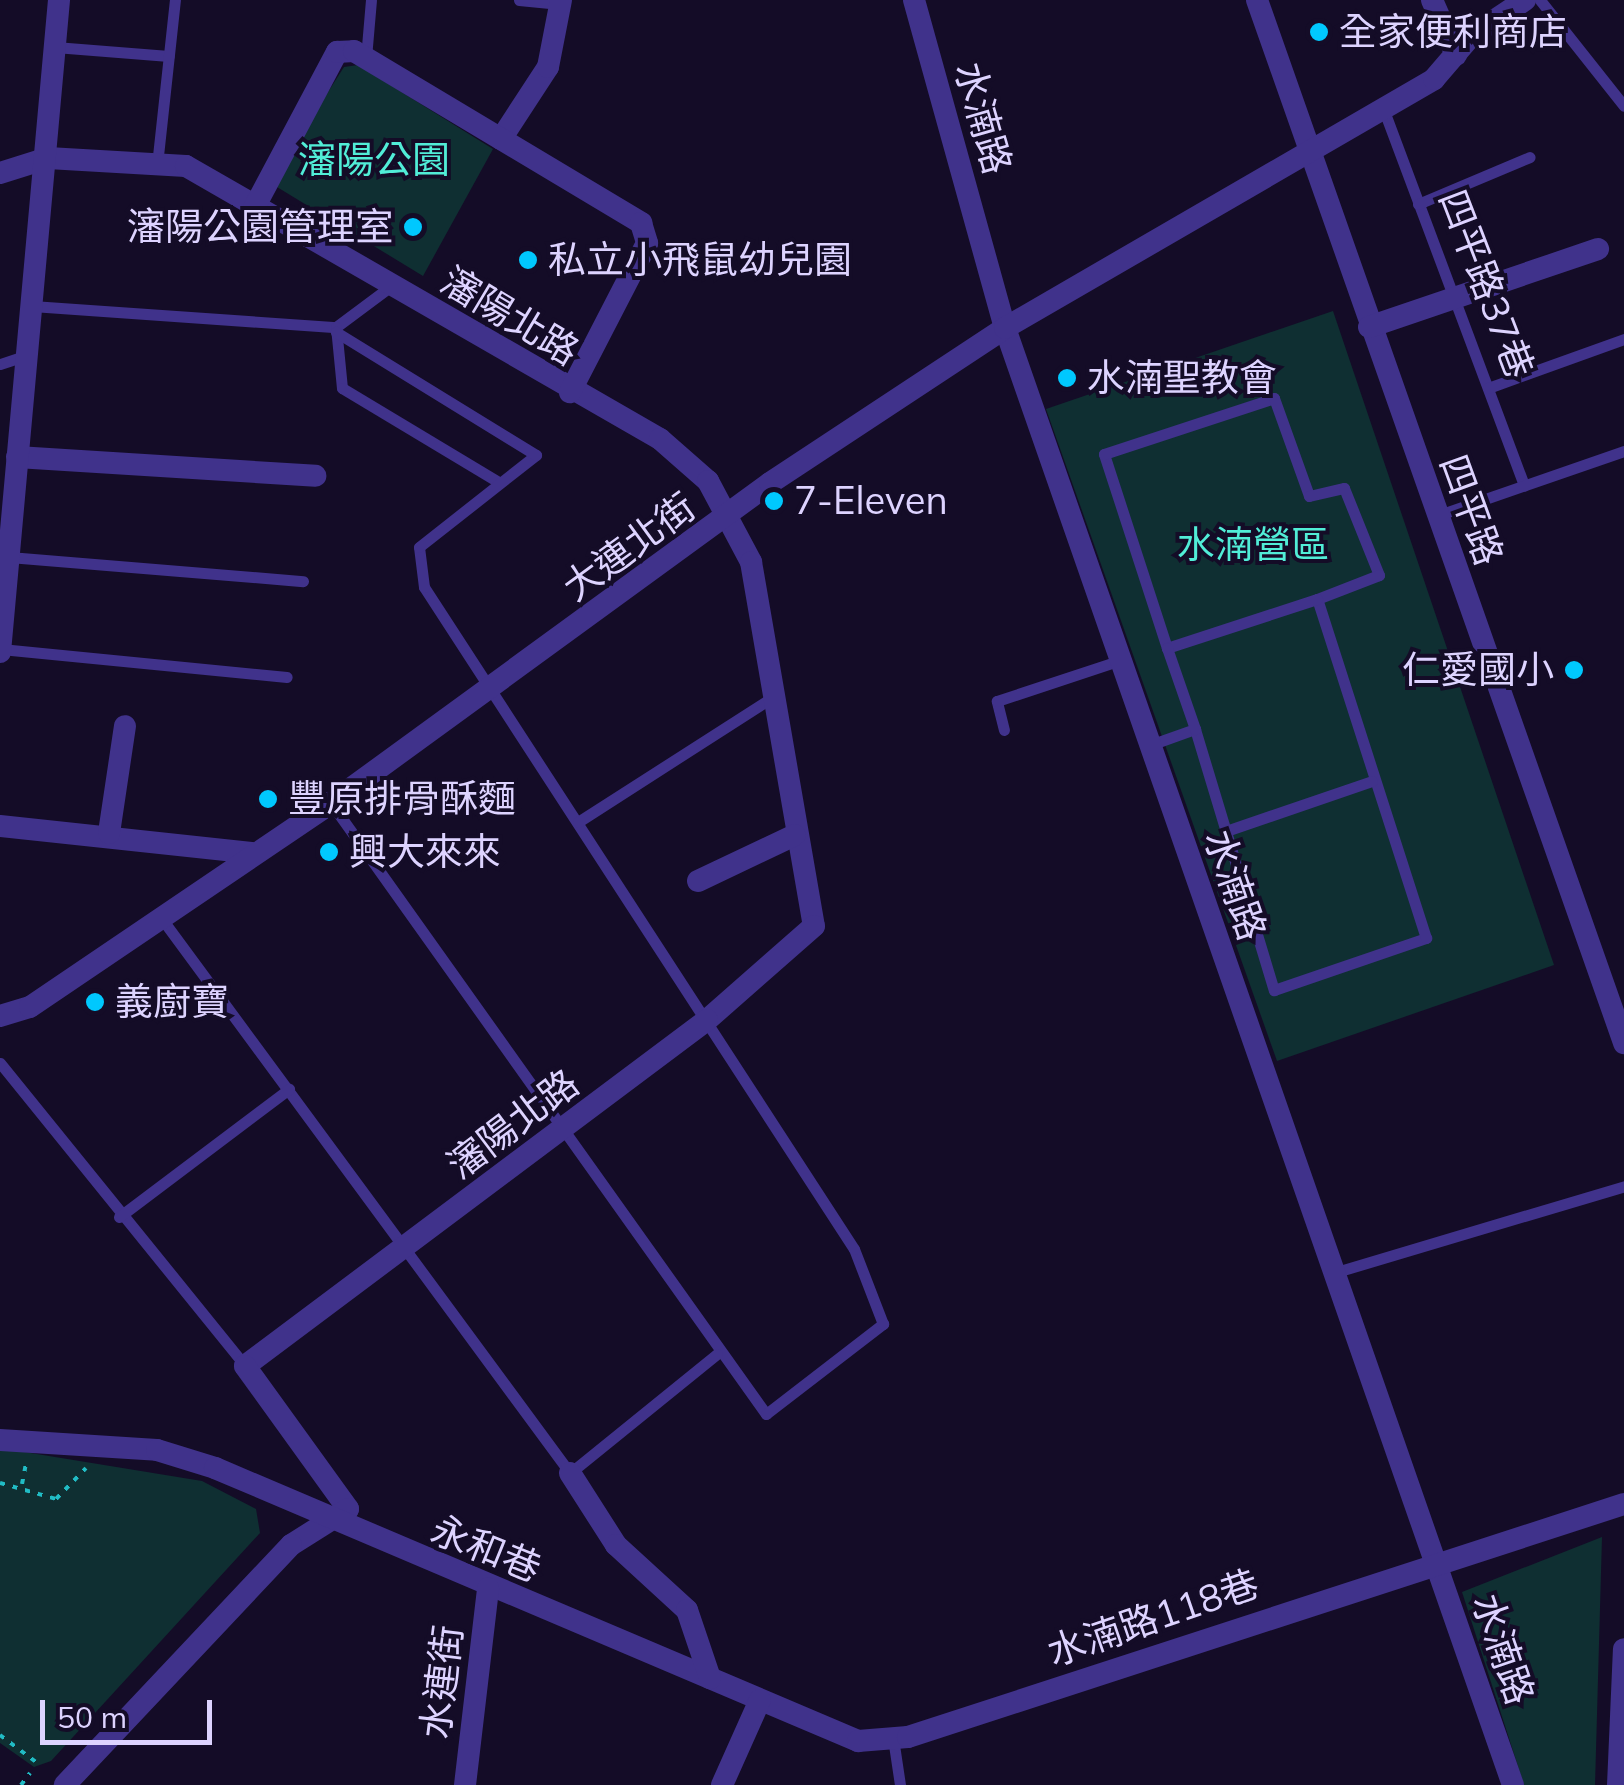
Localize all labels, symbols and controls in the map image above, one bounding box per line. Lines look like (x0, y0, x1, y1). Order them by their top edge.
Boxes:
place label: 全家便利商店 (1339, 9, 1567, 55)
marker: 全家便利商店 (1308, 21, 1330, 43)
street label: 水湳路 (945, 57, 1021, 179)
park label: 瀋陽公園 (298, 137, 450, 183)
street label: 四平路37巷 (1429, 184, 1543, 384)
place label: 瀋陽公園管理室 (127, 204, 393, 250)
marker: 瀋陽公園管理室 (402, 216, 424, 238)
place label: 私立小飛鼠幼兒園 (548, 237, 852, 283)
marker: 私立小飛鼠幼兒園 (517, 249, 539, 271)
street label: 瀋陽北路 (433, 257, 587, 375)
place label: 水湳聖教會 (1087, 355, 1277, 401)
marker: 水湳聖教會 (1056, 367, 1078, 389)
street label: 四平路 (1430, 449, 1512, 571)
place label: 7-Eleven (794, 478, 948, 524)
street label: 大連北街 (554, 484, 704, 610)
marker: 7-Eleven (763, 490, 785, 512)
park label: 水湳營區 (1177, 522, 1329, 568)
place label: 仁愛國小 (1402, 647, 1554, 693)
marker: 仁愛國小 (1563, 659, 1585, 681)
place label: 豐原排骨酥麵 (288, 776, 516, 822)
marker: 豐原排骨酥麵 (257, 788, 279, 810)
street label: 水湳路 (1195, 824, 1275, 946)
place label: 興大來來 (349, 829, 501, 875)
marker: 興大來來 (318, 841, 340, 863)
place label: 義廚寶 (115, 979, 229, 1025)
marker: 義廚寶 (84, 991, 106, 1013)
street label: 瀋陽北路 (439, 1060, 587, 1188)
street label: 永和巷 (425, 1507, 547, 1591)
street label: 水湳路118巷 (1041, 1561, 1265, 1675)
street label: 水湳路 (1463, 1588, 1543, 1710)
street label: 水連街 (412, 1623, 472, 1741)
scale bar (45, 1680, 218, 1742)
text: 50 m (57, 1698, 127, 1736)

